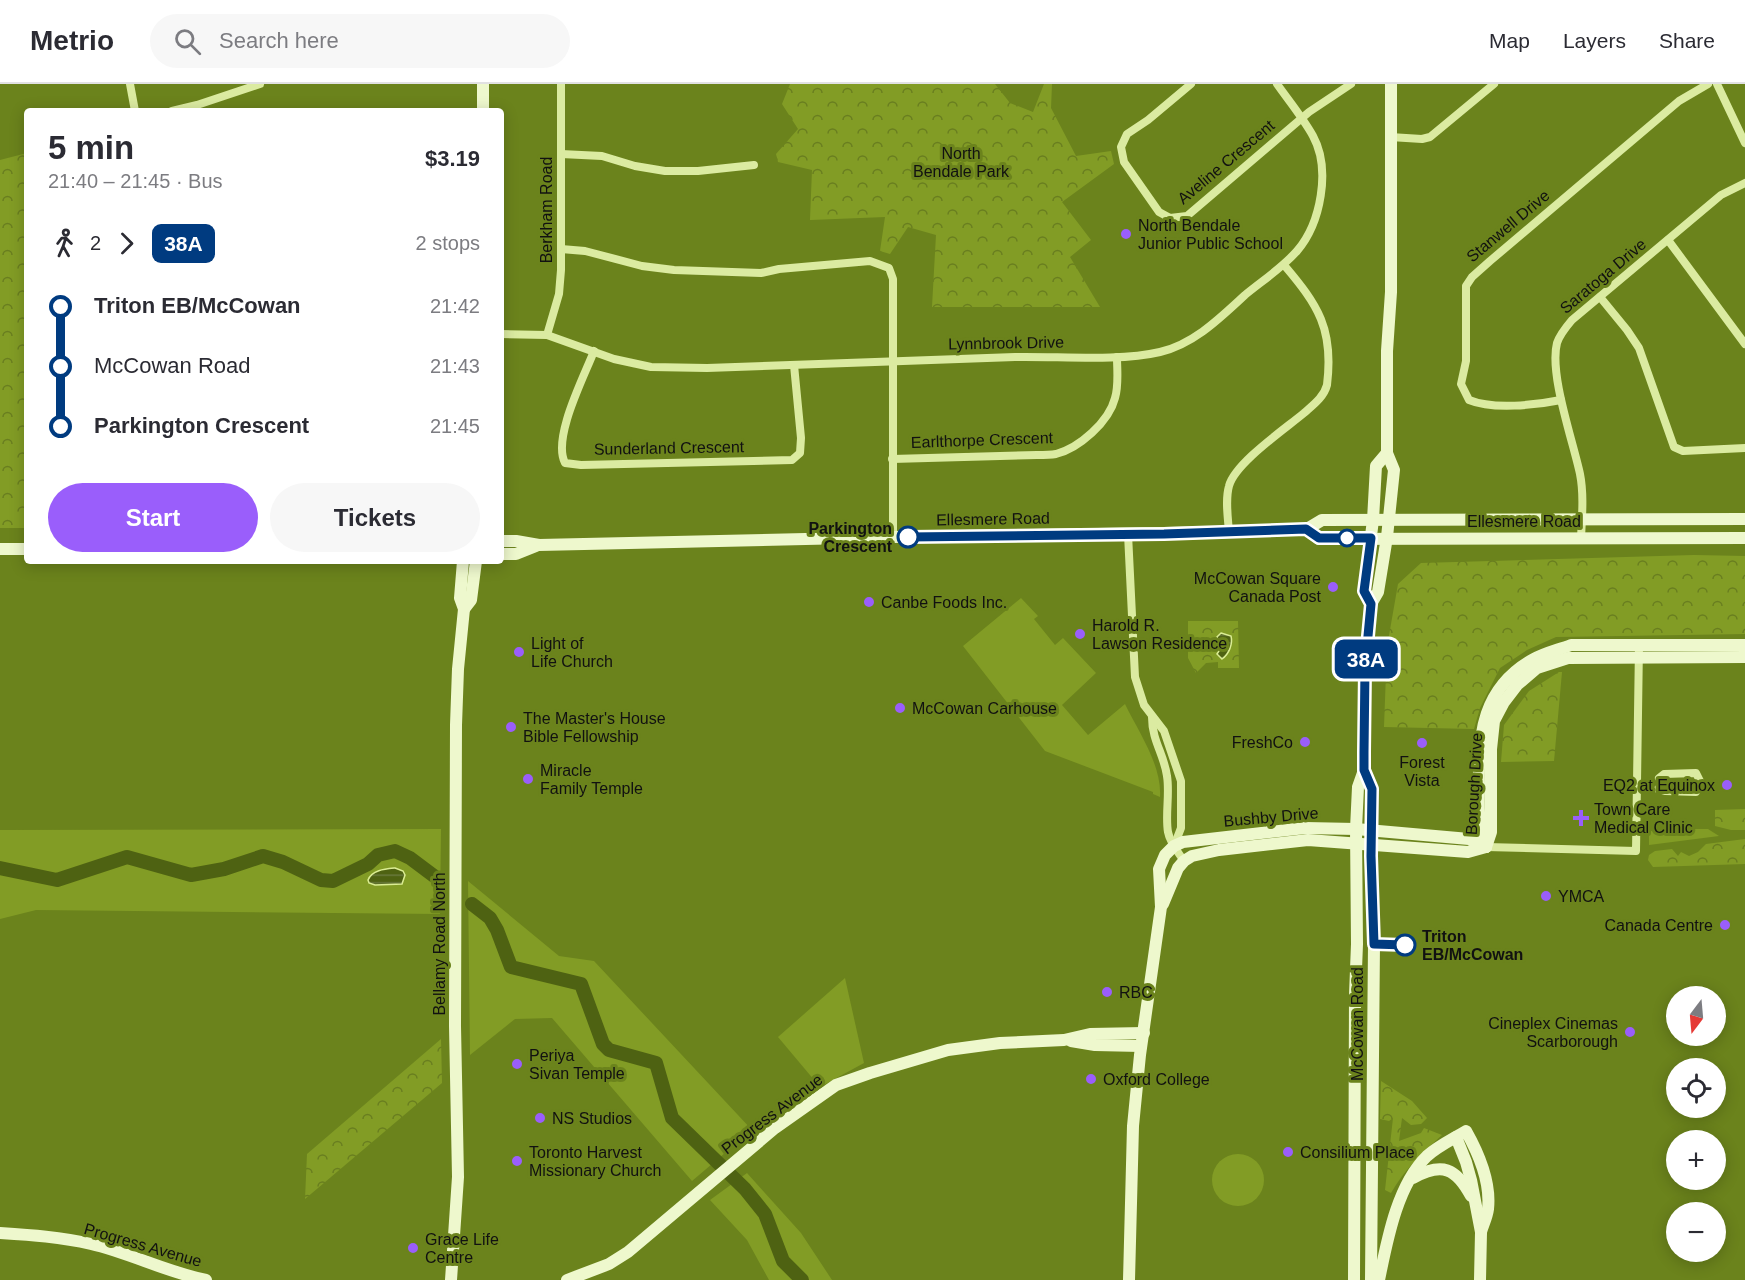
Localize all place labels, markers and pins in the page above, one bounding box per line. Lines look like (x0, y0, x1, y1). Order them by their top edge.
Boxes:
place label: North Bendale Junior Public School (1138, 217, 1283, 252)
marker: North Bendale Junior Public School (1119, 227, 1133, 241)
place label: Parkington Crescent (808, 520, 893, 555)
marker: Parkington Crescent (897, 526, 919, 548)
unlabelled marker (1338, 529, 1356, 547)
place label: McCowan Square Canada Post (1194, 570, 1322, 605)
marker: McCowan Square Canada Post (1326, 580, 1340, 594)
place label: Canbe Foods Inc. (881, 594, 1007, 611)
marker: Canbe Foods Inc. (862, 595, 876, 609)
place label: Harold R. Lawson Residence (1092, 617, 1227, 652)
marker: Harold R. Lawson Residence (1073, 627, 1087, 641)
place label: Light of Life Church (531, 635, 613, 670)
marker: Light of Life Church (512, 645, 526, 659)
place label: McCowan Carhouse (912, 700, 1057, 717)
marker: McCowan Carhouse (893, 701, 907, 715)
place label: The Master's House Bible Fellowship (523, 710, 666, 745)
marker: The Master's House Bible Fellowship (504, 720, 518, 734)
place label: FreshCo (1232, 734, 1293, 751)
marker: FreshCo (1298, 735, 1312, 749)
marker: Forest Vista (1415, 736, 1429, 750)
place label: Forest Vista (1399, 754, 1445, 789)
place label: Miracle Family Temple (540, 762, 643, 797)
marker: Miracle Family Temple (521, 772, 535, 786)
place label: EQ2 at Equinox (1603, 777, 1715, 794)
marker: EQ2 at Equinox (1720, 778, 1734, 792)
place label: Town Care Medical Clinic (1594, 801, 1693, 836)
marker: Town Care Medical Clinic (1572, 809, 1590, 827)
place label: YMCA (1558, 888, 1605, 905)
marker: YMCA (1539, 889, 1553, 903)
place label: Canada Centre (1604, 917, 1713, 934)
marker: Canada Centre (1718, 918, 1732, 932)
place label: Triton EB/McCowan (1422, 928, 1523, 963)
marker: Triton EB/McCowan (1394, 934, 1416, 956)
place label: RBC (1119, 984, 1153, 1001)
marker: RBC (1100, 985, 1114, 999)
place label: Cineplex Cinemas Scarborough (1488, 1015, 1618, 1050)
marker: Cineplex Cinemas Scarborough (1623, 1025, 1637, 1039)
place label: Periya Sivan Temple (529, 1047, 625, 1082)
marker: Periya Sivan Temple (510, 1057, 524, 1071)
place label: Oxford College (1103, 1071, 1210, 1088)
marker: Oxford College (1084, 1072, 1098, 1086)
place label: NS Studios (552, 1110, 632, 1127)
marker: NS Studios (533, 1111, 547, 1125)
place label: Toronto Harvest Missionary Church (529, 1144, 661, 1179)
place label: Consilium Place (1300, 1144, 1415, 1161)
marker: Consilium Place (1281, 1145, 1295, 1159)
marker: Toronto Harvest Missionary Church (510, 1154, 524, 1168)
place label: Grace Life Centre (425, 1231, 499, 1266)
marker: Grace Life Centre (406, 1241, 420, 1255)

